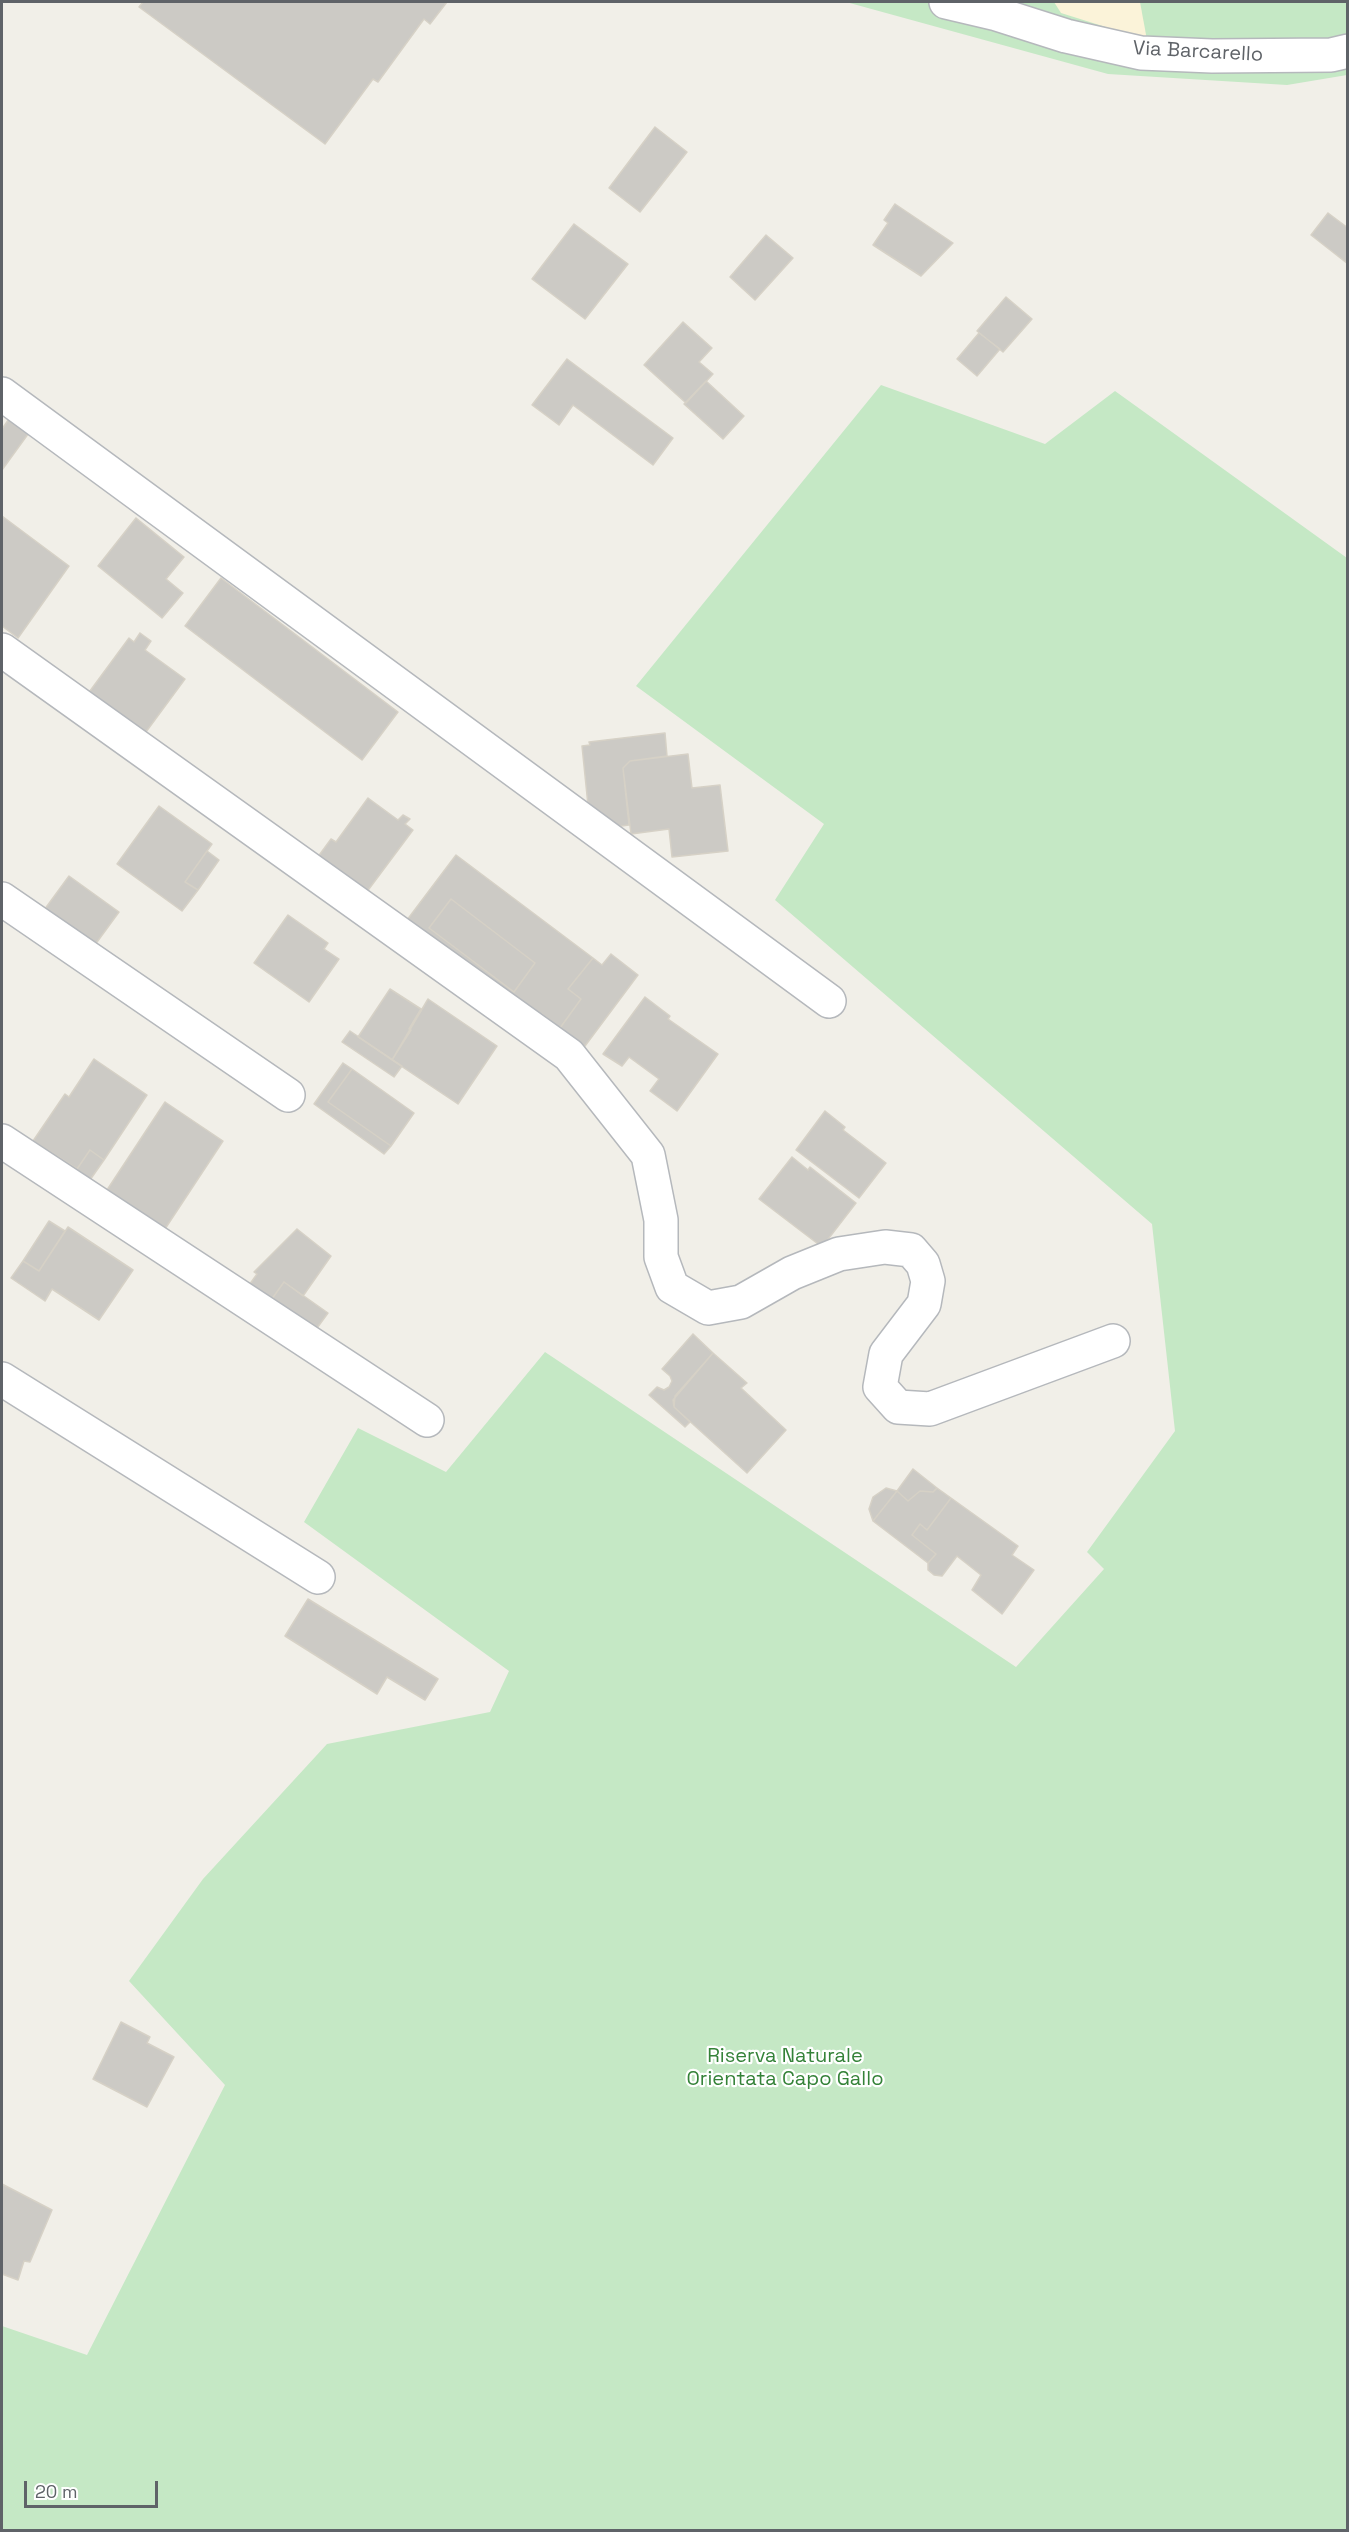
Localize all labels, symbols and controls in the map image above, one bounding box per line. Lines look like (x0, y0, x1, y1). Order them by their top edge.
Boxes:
street label: Via Barcarello (1132, 37, 1264, 67)
park label: Riserva Naturale Orientata Capo Gallo (686, 2045, 884, 2092)
scale bar (27, 2469, 160, 2507)
text: 20 m (35, 2480, 78, 2503)

